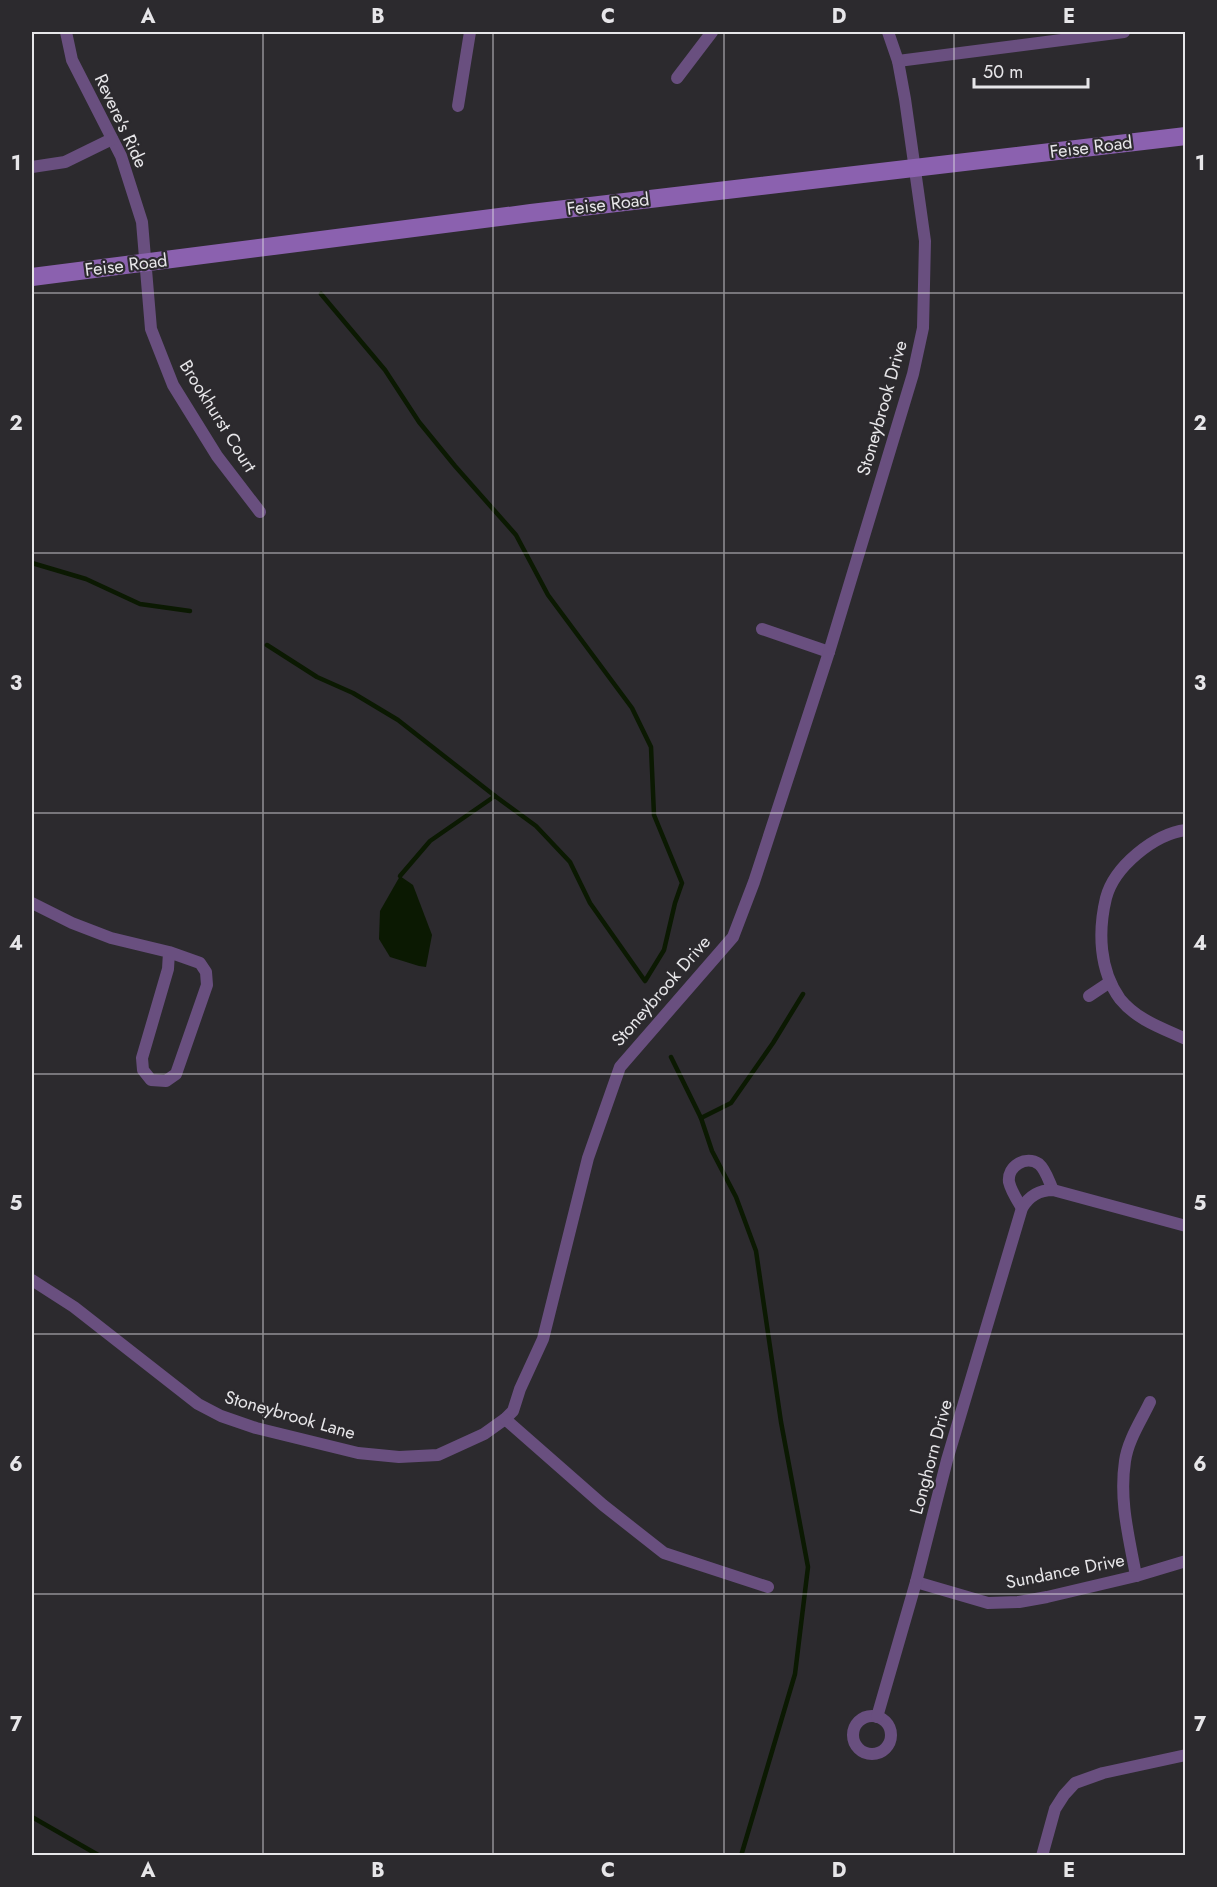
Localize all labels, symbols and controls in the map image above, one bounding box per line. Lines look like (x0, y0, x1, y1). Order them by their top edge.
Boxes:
text: A (140, 2, 156, 31)
text: B (371, 2, 385, 31)
text: C (601, 2, 615, 31)
text: D (832, 2, 846, 31)
text: E (1063, 2, 1075, 31)
scale bar (974, 51, 1088, 89)
text: 50 m (983, 59, 1023, 85)
street label: Revere's Ride (88, 70, 154, 172)
street label: Feise Road (1048, 129, 1134, 165)
text: 1 (11, 149, 21, 178)
text: 1 (1195, 149, 1205, 178)
street label: Feise Road (565, 186, 651, 222)
street label: Feise Road (83, 247, 169, 283)
street label: Stoneybrook Drive (850, 337, 914, 479)
street label: Brookhurst Court (173, 355, 263, 478)
text: 2 (9, 409, 23, 438)
text: 2 (1193, 409, 1207, 438)
text: 3 (10, 669, 22, 698)
text: 3 (1194, 669, 1206, 698)
text: 4 (9, 929, 23, 958)
text: 4 (1193, 929, 1207, 958)
street label: Stoneybrook Drive (605, 930, 717, 1052)
text: 5 (10, 1189, 23, 1218)
text: 5 (1194, 1189, 1207, 1218)
street label: Stoneybrook Lane (222, 1384, 358, 1446)
street label: Longhorn Drive (903, 1397, 959, 1517)
text: 6 (9, 1450, 23, 1479)
text: 6 (1193, 1450, 1207, 1479)
street label: Sundance Drive (1003, 1547, 1127, 1595)
text: 7 (10, 1710, 23, 1739)
text: 7 (1194, 1710, 1207, 1739)
text: A (140, 1856, 156, 1885)
text: B (371, 1856, 385, 1885)
text: C (601, 1856, 615, 1885)
text: D (832, 1856, 846, 1885)
text: E (1063, 1856, 1075, 1885)

